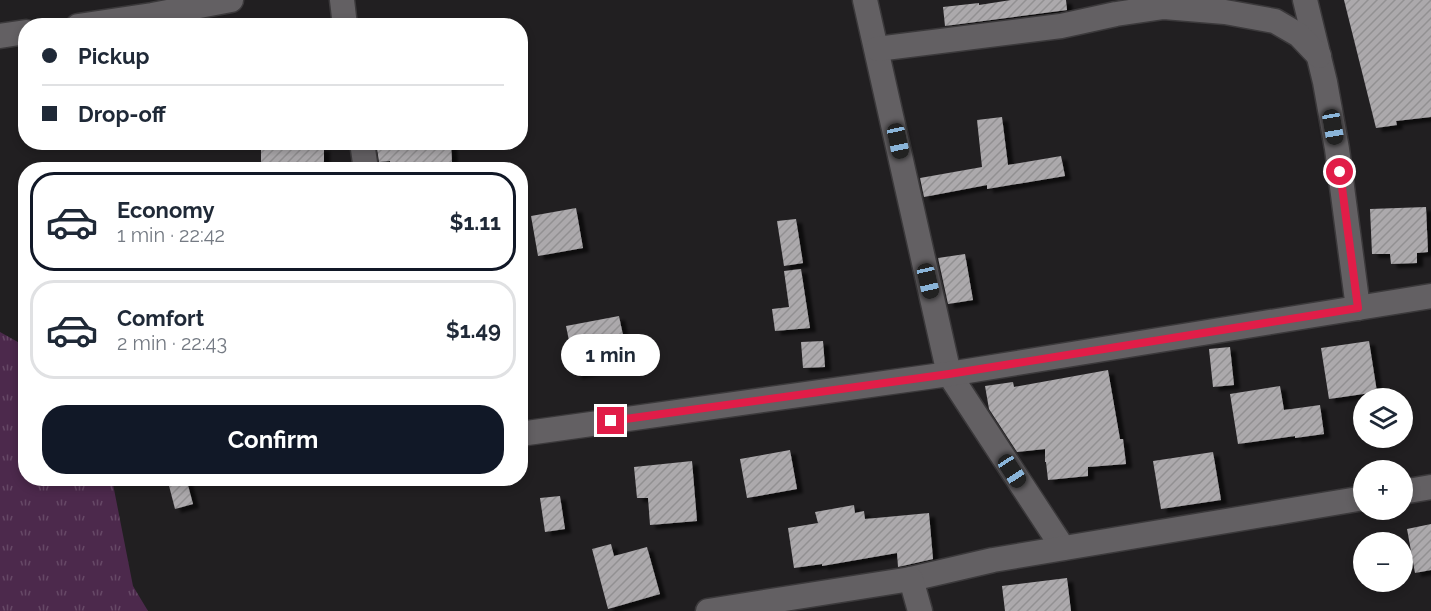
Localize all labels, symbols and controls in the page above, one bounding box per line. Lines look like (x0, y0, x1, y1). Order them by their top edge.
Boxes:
text: Pickup (78, 43, 150, 69)
text: Drop-off (78, 101, 166, 127)
car (1321, 108, 1345, 146)
car (885, 122, 911, 160)
route start (1326, 158, 1353, 185)
icon: car (45, 195, 99, 249)
text: Economy (117, 197, 215, 223)
text: $1.11 (449, 209, 501, 235)
text: 1 min · 22:42 (117, 223, 225, 247)
car (915, 261, 941, 301)
icon: car (45, 303, 99, 357)
text: Comfort (117, 305, 204, 331)
text: $1.49 (446, 317, 501, 343)
text: 2 min · 22:43 (117, 331, 227, 355)
callout: 1 min (562, 334, 660, 376)
text: 1 min (585, 343, 636, 367)
map controls (1353, 388, 1413, 592)
button: layers (1353, 388, 1413, 448)
button: Confirm (42, 405, 504, 474)
route end (597, 407, 624, 434)
car (995, 451, 1029, 491)
button: + (1353, 460, 1413, 520)
button: − (1353, 532, 1413, 592)

